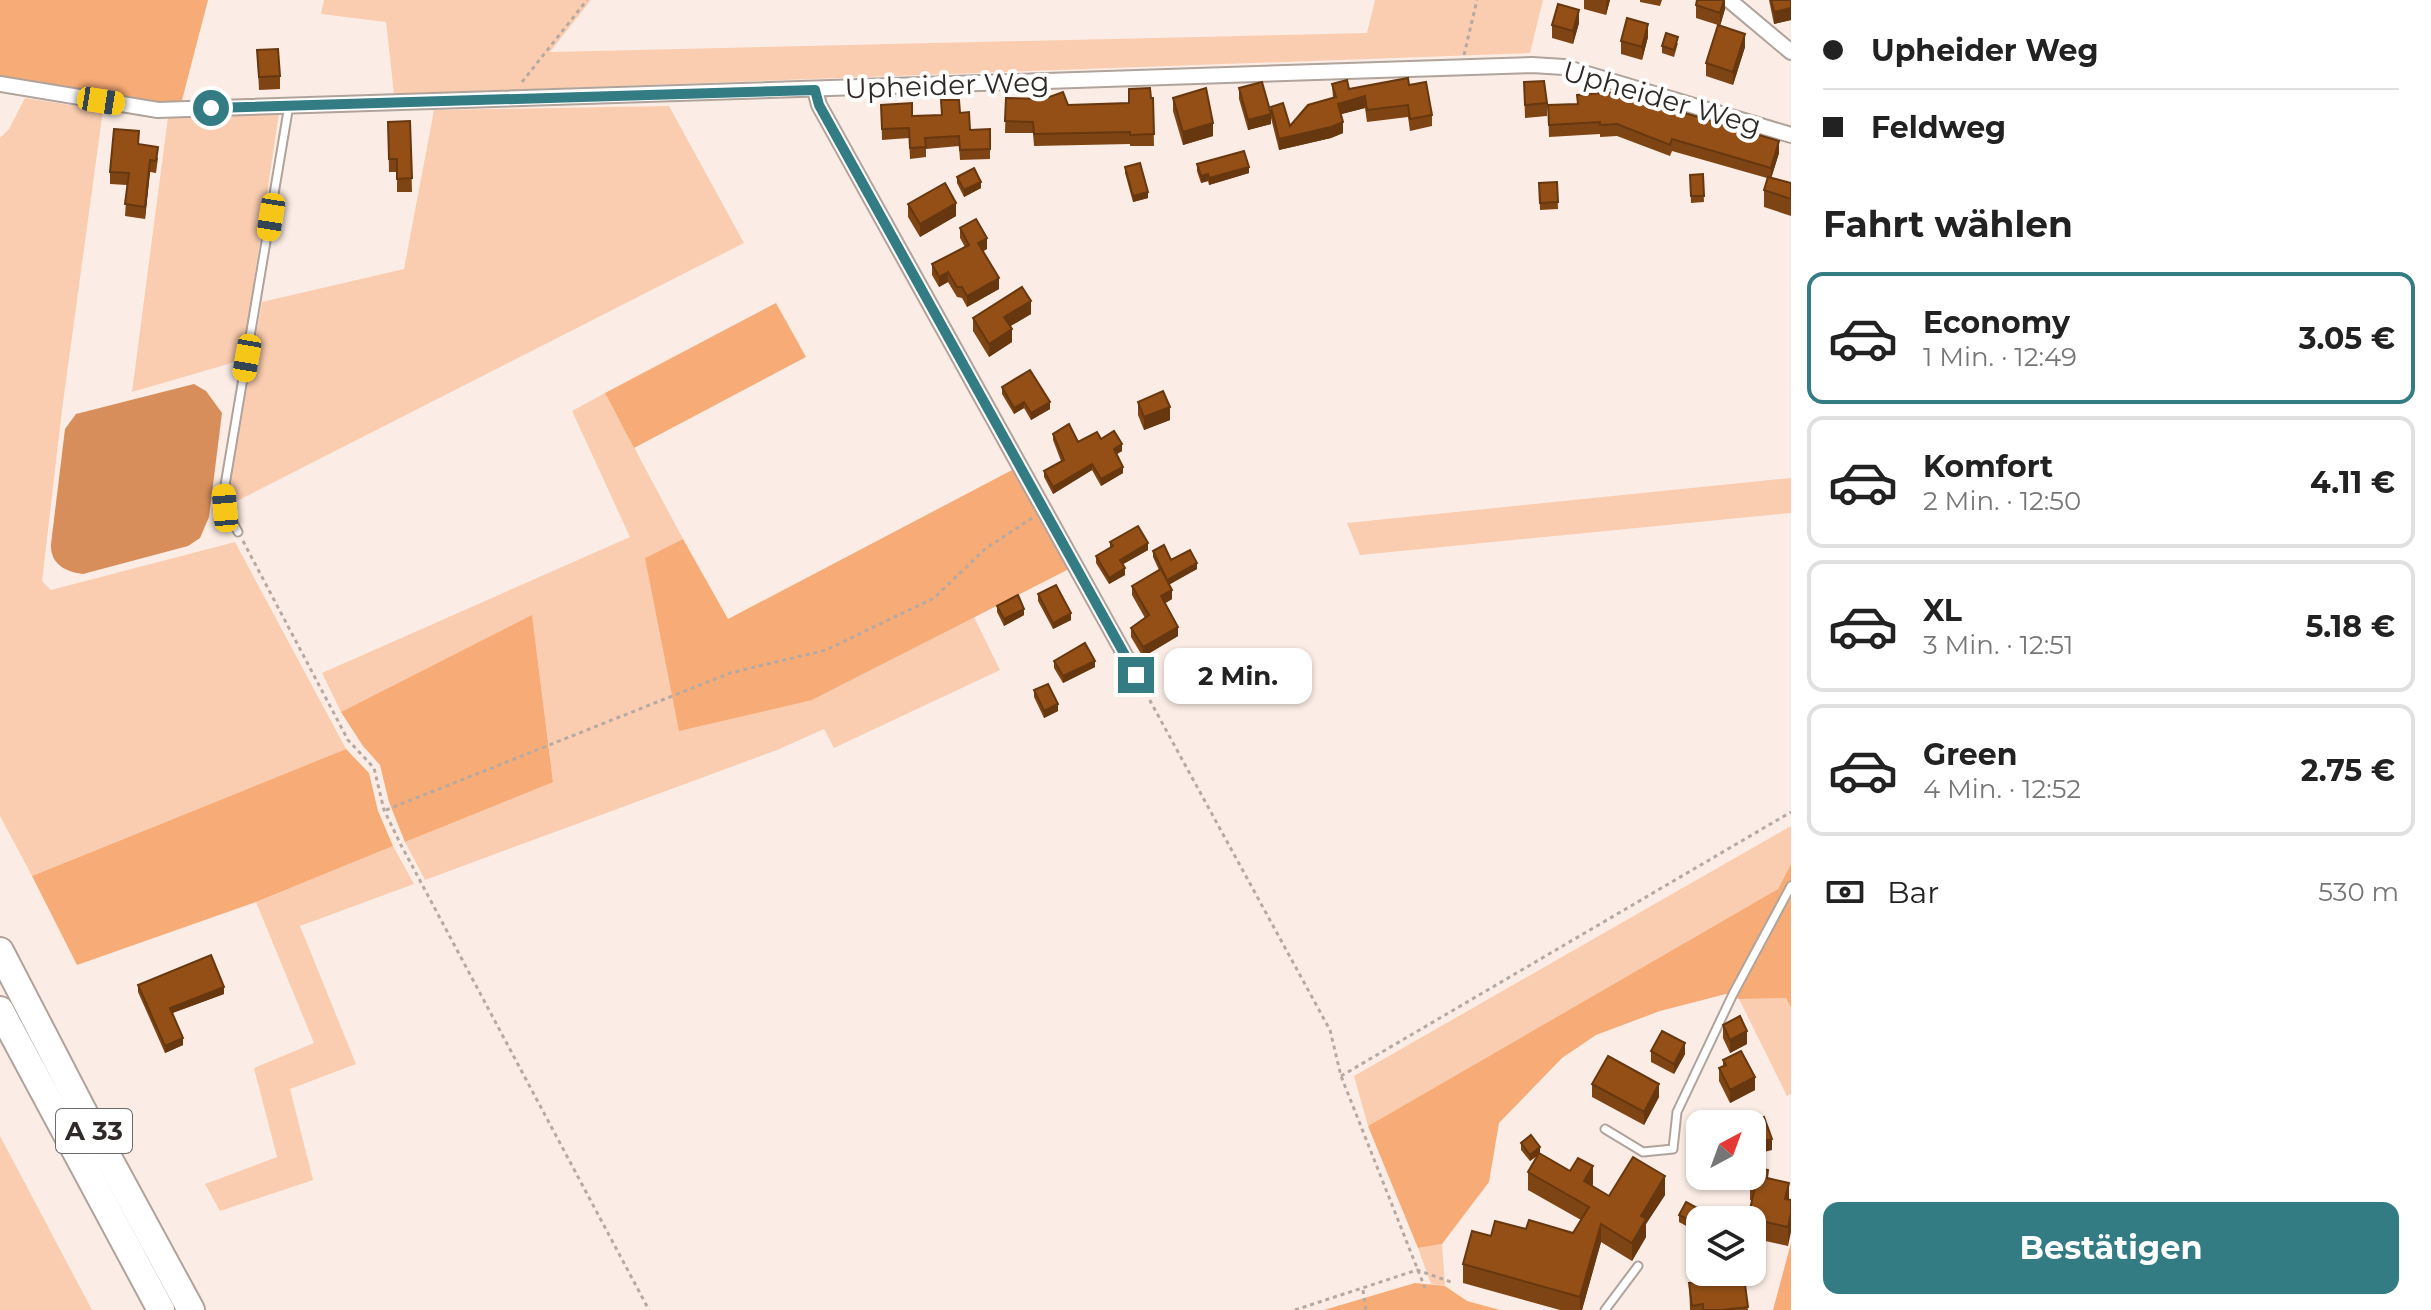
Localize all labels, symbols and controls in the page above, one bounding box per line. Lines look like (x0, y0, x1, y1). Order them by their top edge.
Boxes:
text: Upheider Weg (1871, 32, 2098, 69)
street label: Upheider Weg (1559, 53, 1765, 143)
street label: Upheider Weg (844, 64, 1050, 106)
car (75, 85, 127, 117)
route start (193, 90, 229, 126)
text: Feldweg (1871, 109, 2006, 146)
car (255, 191, 287, 243)
text: Fahrt wählen (1823, 202, 2073, 246)
icon: car (1827, 302, 1899, 374)
text: Economy (1923, 304, 2070, 341)
text: 3.05 € (2299, 320, 2395, 357)
car (231, 332, 263, 384)
text: 1 Min. · 12:49 (1923, 341, 2077, 373)
icon: car (1827, 446, 1899, 518)
text: Komfort (1923, 448, 2053, 485)
text: 4.11 € (2310, 464, 2395, 501)
car (211, 483, 239, 533)
text: 2 Min. · 12:50 (1923, 485, 2081, 517)
icon: car (1827, 590, 1899, 662)
text: XL (1923, 592, 1962, 629)
text: 5.18 € (2305, 608, 2395, 645)
text: 3 Min. · 12:51 (1923, 629, 2073, 661)
callout: 2 Min. (1164, 647, 1312, 703)
route end (1118, 657, 1154, 693)
text: 2 Min. (1198, 660, 1278, 692)
icon: car (1827, 734, 1899, 806)
text: Green (1923, 736, 2017, 773)
text: 2.75 € (2301, 752, 2395, 789)
text: 4 Min. · 12:52 (1923, 773, 2081, 805)
icon: cash (1823, 870, 1867, 914)
text: Bar (1887, 874, 1939, 911)
text: 530 m (2318, 876, 2399, 908)
road number: A 33 (56, 1109, 132, 1153)
north arrow (1686, 1110, 1766, 1190)
map controls (1686, 1110, 1766, 1286)
button: Bestätigen (1823, 1202, 2399, 1294)
button: layers (1686, 1206, 1766, 1286)

